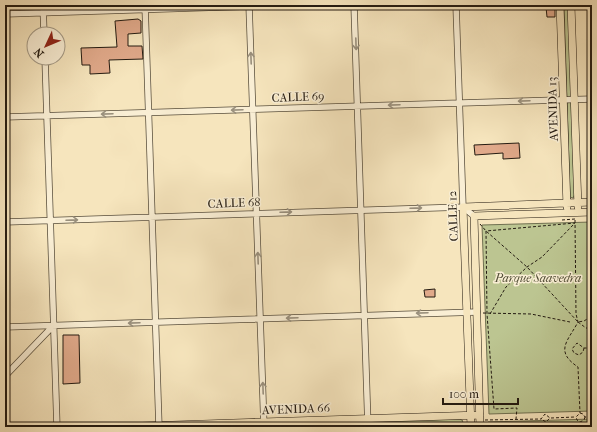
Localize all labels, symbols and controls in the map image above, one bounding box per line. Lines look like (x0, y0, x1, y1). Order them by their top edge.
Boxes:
north arrow (26, 26, 66, 66)
one-way arrow (352, 37, 359, 50)
text: N (31, 45, 47, 60)
one-way arrow (247, 52, 255, 65)
street label: AVENIDA 13 (545, 76, 561, 142)
street label: CALLE 69 (271, 89, 325, 105)
one-way arrow (518, 97, 531, 105)
one-way arrow (388, 101, 401, 109)
one-way arrow (231, 106, 244, 114)
one-way arrow (101, 110, 114, 118)
street label: CALLE 12 (445, 190, 461, 242)
street label: CALLE 68 (207, 195, 261, 211)
one-way arrow (409, 204, 422, 212)
one-way arrow (279, 208, 292, 216)
one-way arrow (65, 216, 78, 223)
one-way arrow (255, 252, 262, 265)
park label: Parque Saavedra (494, 271, 581, 285)
one-way arrow (416, 310, 429, 317)
one-way arrow (286, 314, 299, 322)
one-way arrow (128, 319, 141, 327)
scale bar (443, 380, 518, 406)
one-way arrow (259, 382, 267, 395)
text: 100 m (449, 387, 479, 401)
street label: AVENIDA 66 (261, 401, 331, 417)

